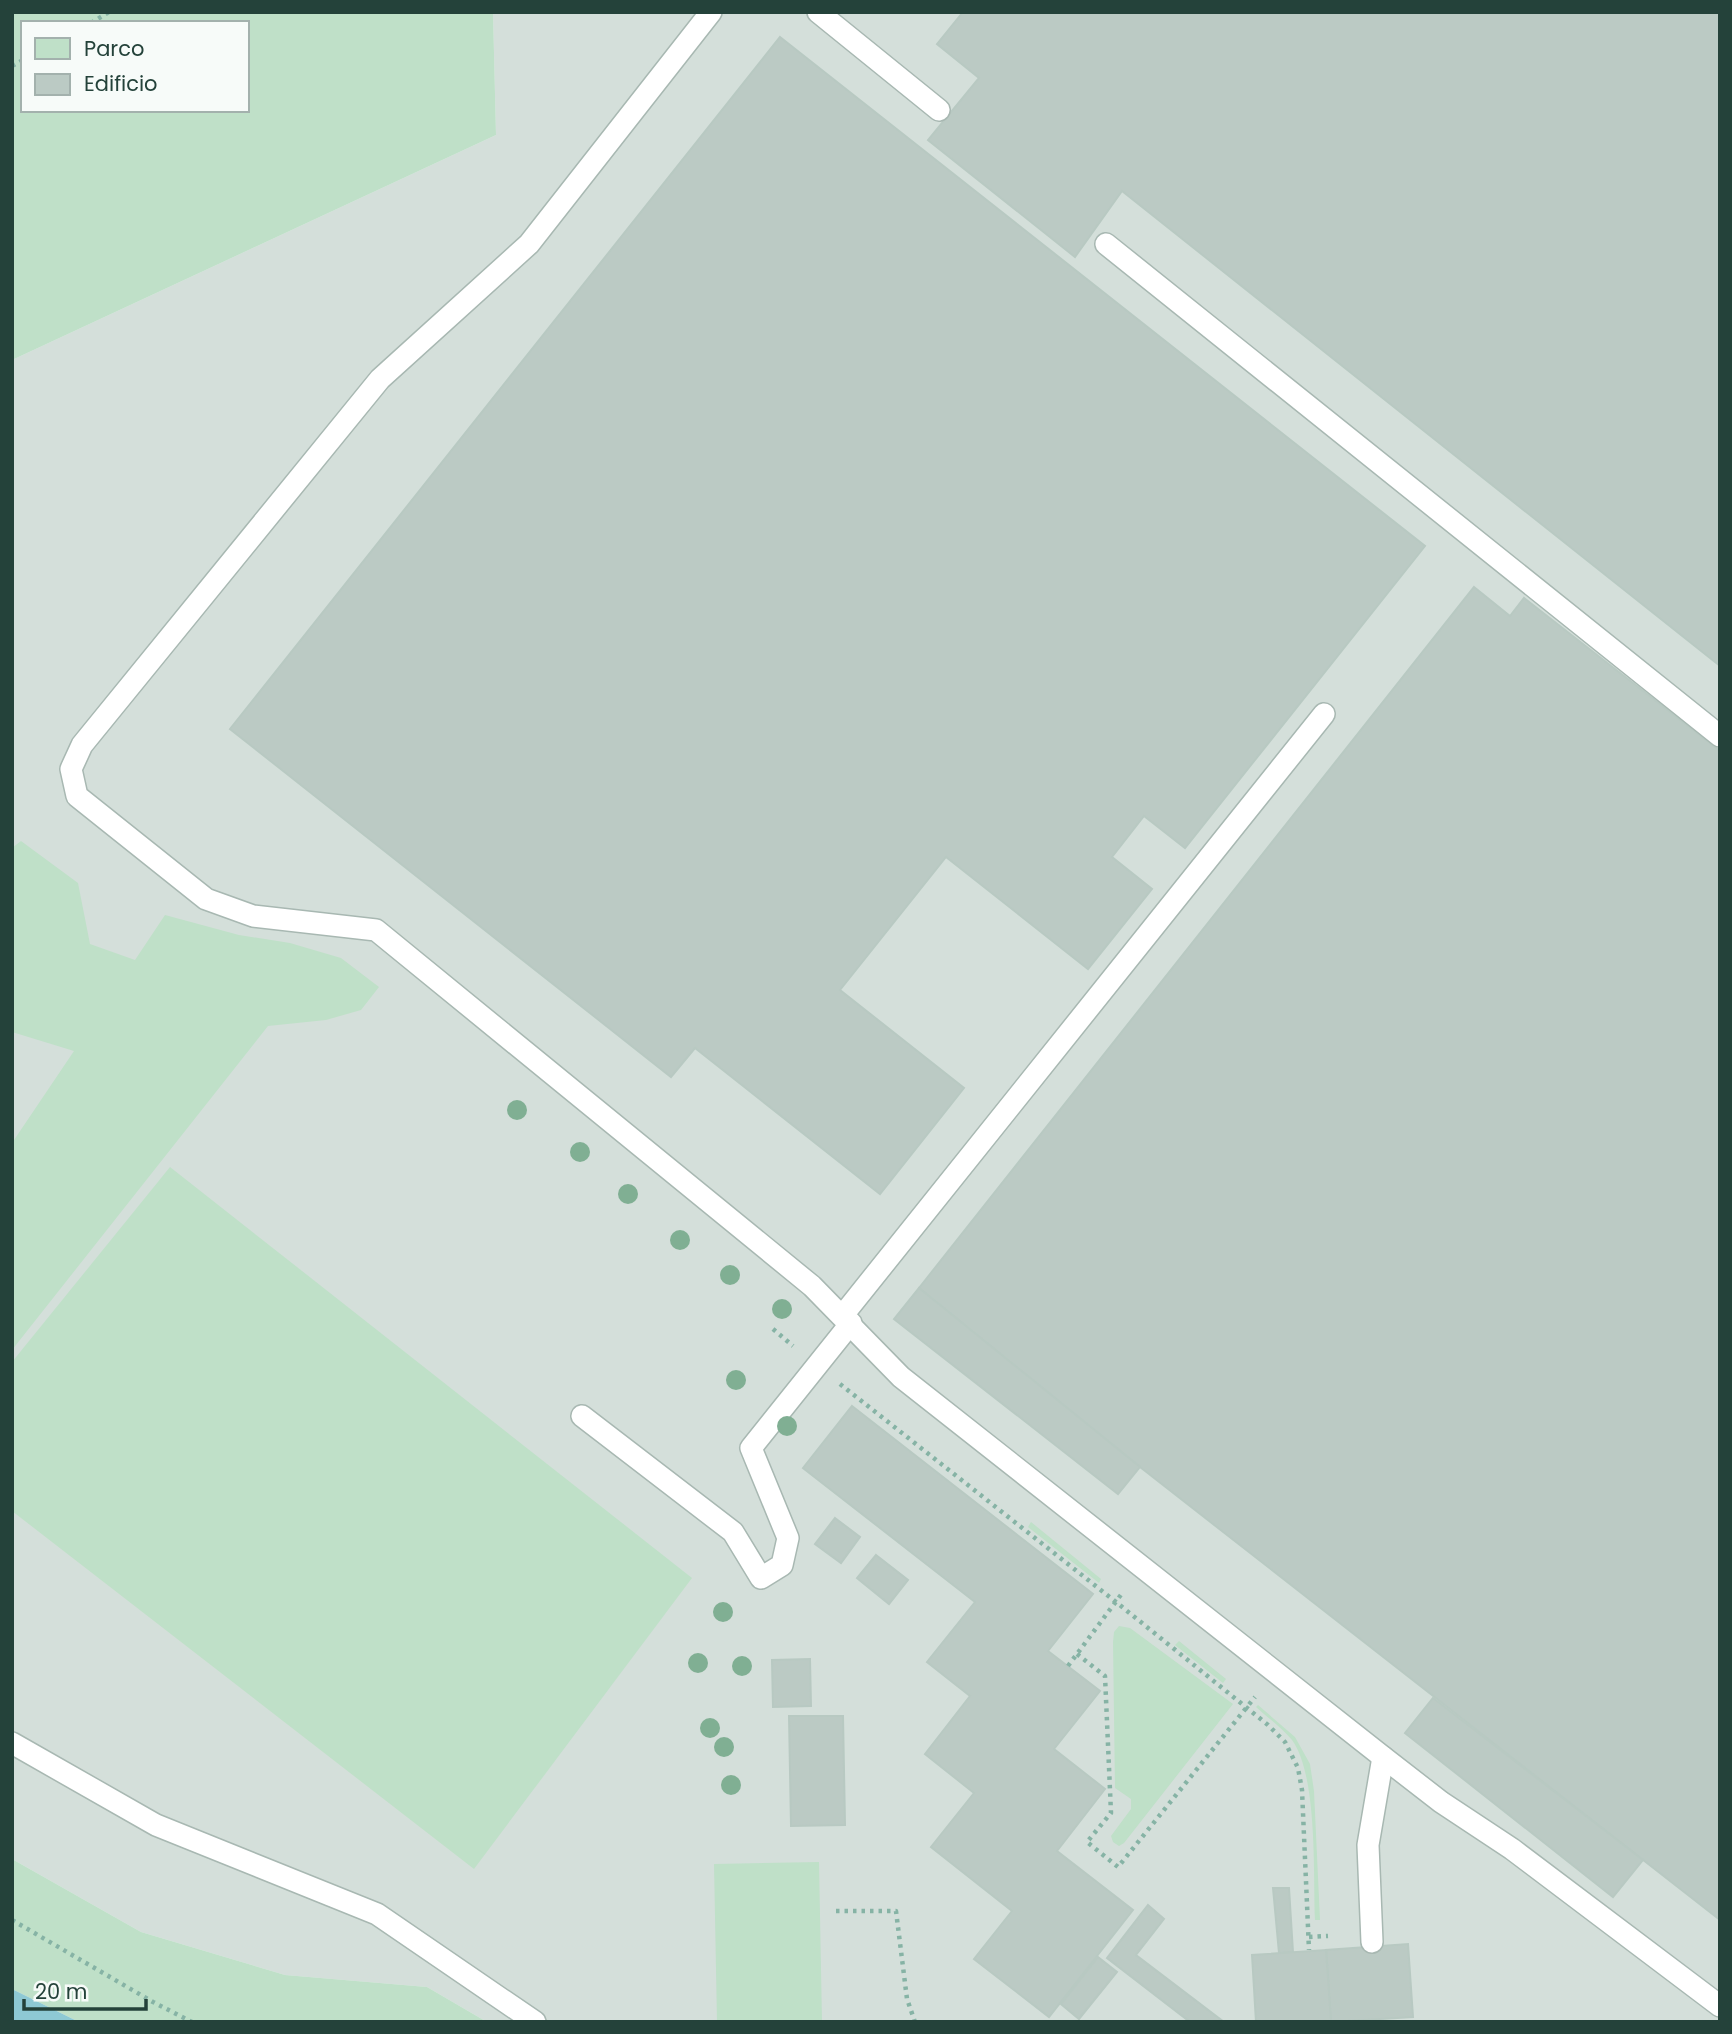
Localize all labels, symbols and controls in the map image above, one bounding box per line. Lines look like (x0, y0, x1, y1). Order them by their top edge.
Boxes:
legend (21, 21, 248, 112)
text: Parco (84, 34, 144, 63)
text: Edificio (84, 69, 158, 98)
scale bar (24, 1968, 147, 2012)
text: 20 m (35, 1977, 88, 2006)

